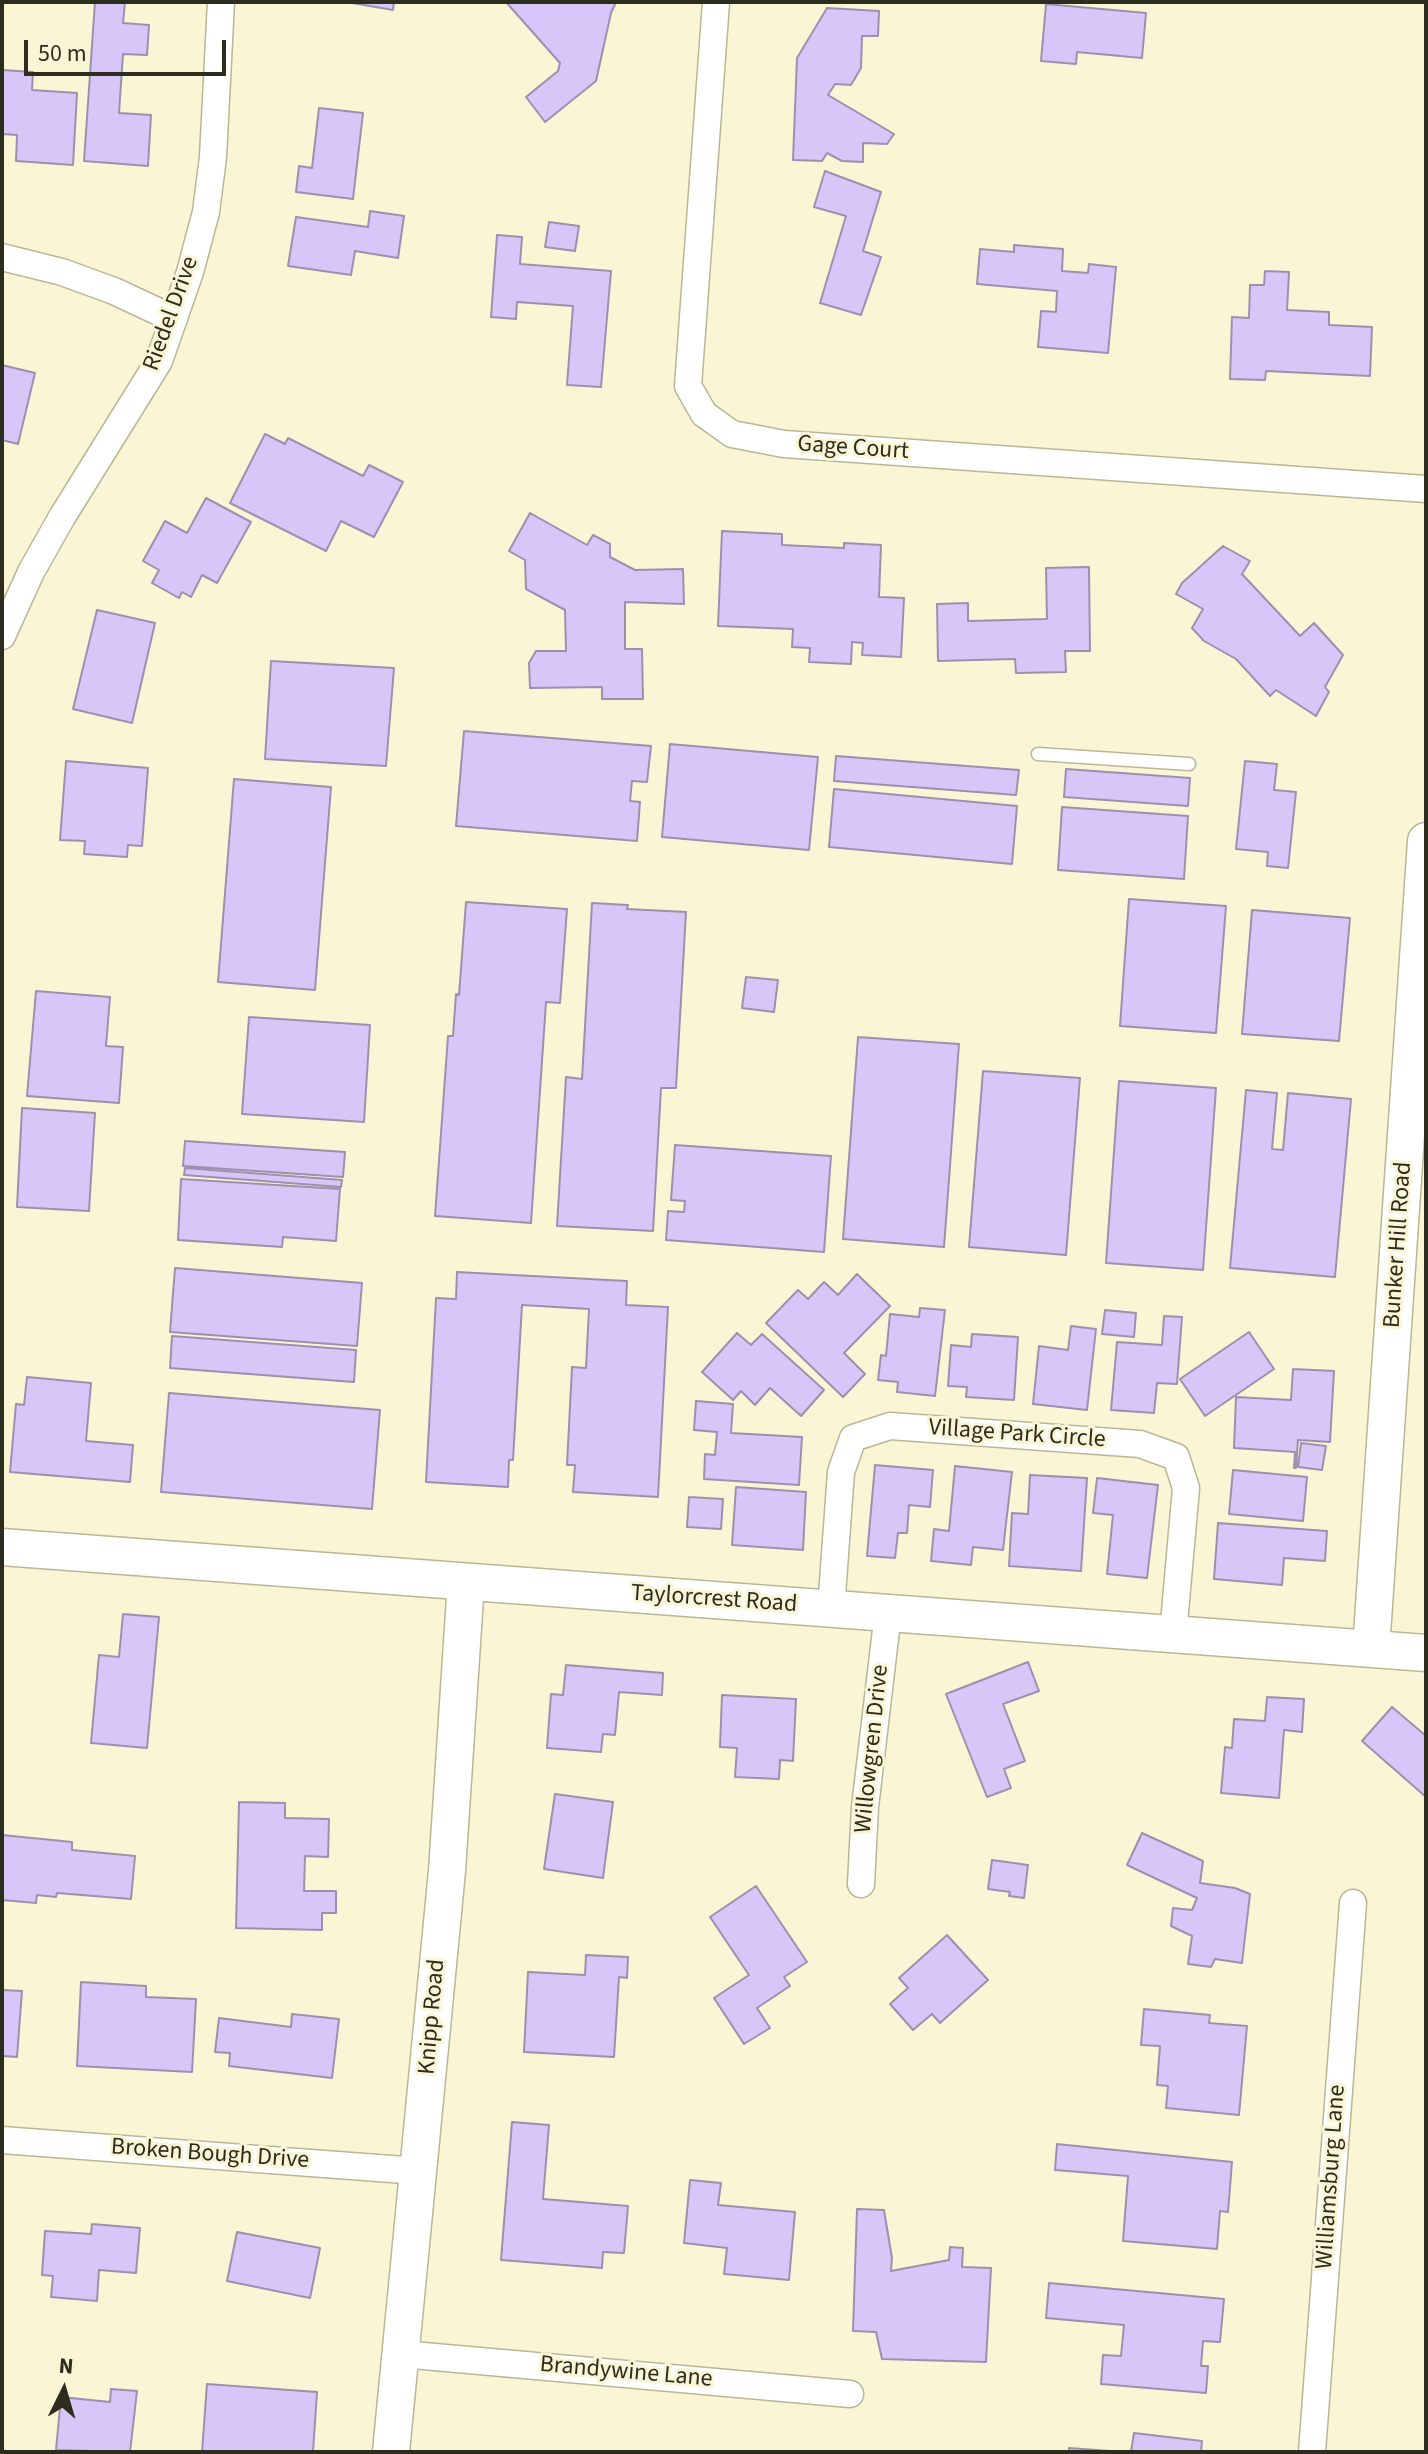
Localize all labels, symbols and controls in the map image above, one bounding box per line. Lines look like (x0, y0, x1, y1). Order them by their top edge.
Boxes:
scale bar (28, 24, 230, 74)
text: 50 m (38, 36, 87, 71)
street label: Riedel Drive (138, 253, 206, 375)
street label: Gage Court (796, 431, 910, 467)
street label: Bunker Hill Road (1379, 1161, 1419, 1329)
street label: Village Park Circle (928, 1414, 1106, 1456)
street label: Taylorcrest Road (630, 1580, 798, 1620)
street label: Willowgren Drive (850, 1663, 896, 1835)
street label: Knipp Road (414, 1958, 452, 2076)
street label: Williamsburg Lane (1311, 2084, 1353, 2270)
street label: Broken Bough Drive (110, 2134, 310, 2176)
north arrow (24, 2350, 104, 2430)
text: N (57, 2350, 75, 2383)
street label: Brandywine Lane (538, 2351, 714, 2395)

